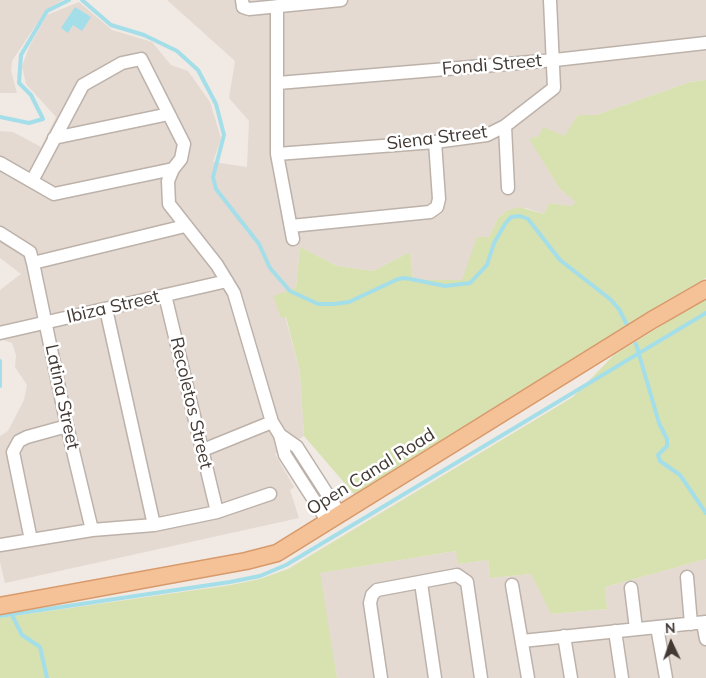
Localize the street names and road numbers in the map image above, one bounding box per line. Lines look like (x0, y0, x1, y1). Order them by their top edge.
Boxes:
street label: Fondi Street (441, 50, 543, 80)
street label: Siena Street (386, 121, 488, 155)
street label: Ibiza Street (65, 286, 161, 328)
street label: Recoletos Street (165, 335, 217, 471)
street label: Latina Street (40, 342, 84, 452)
street label: Open Canal Road (303, 424, 439, 520)

